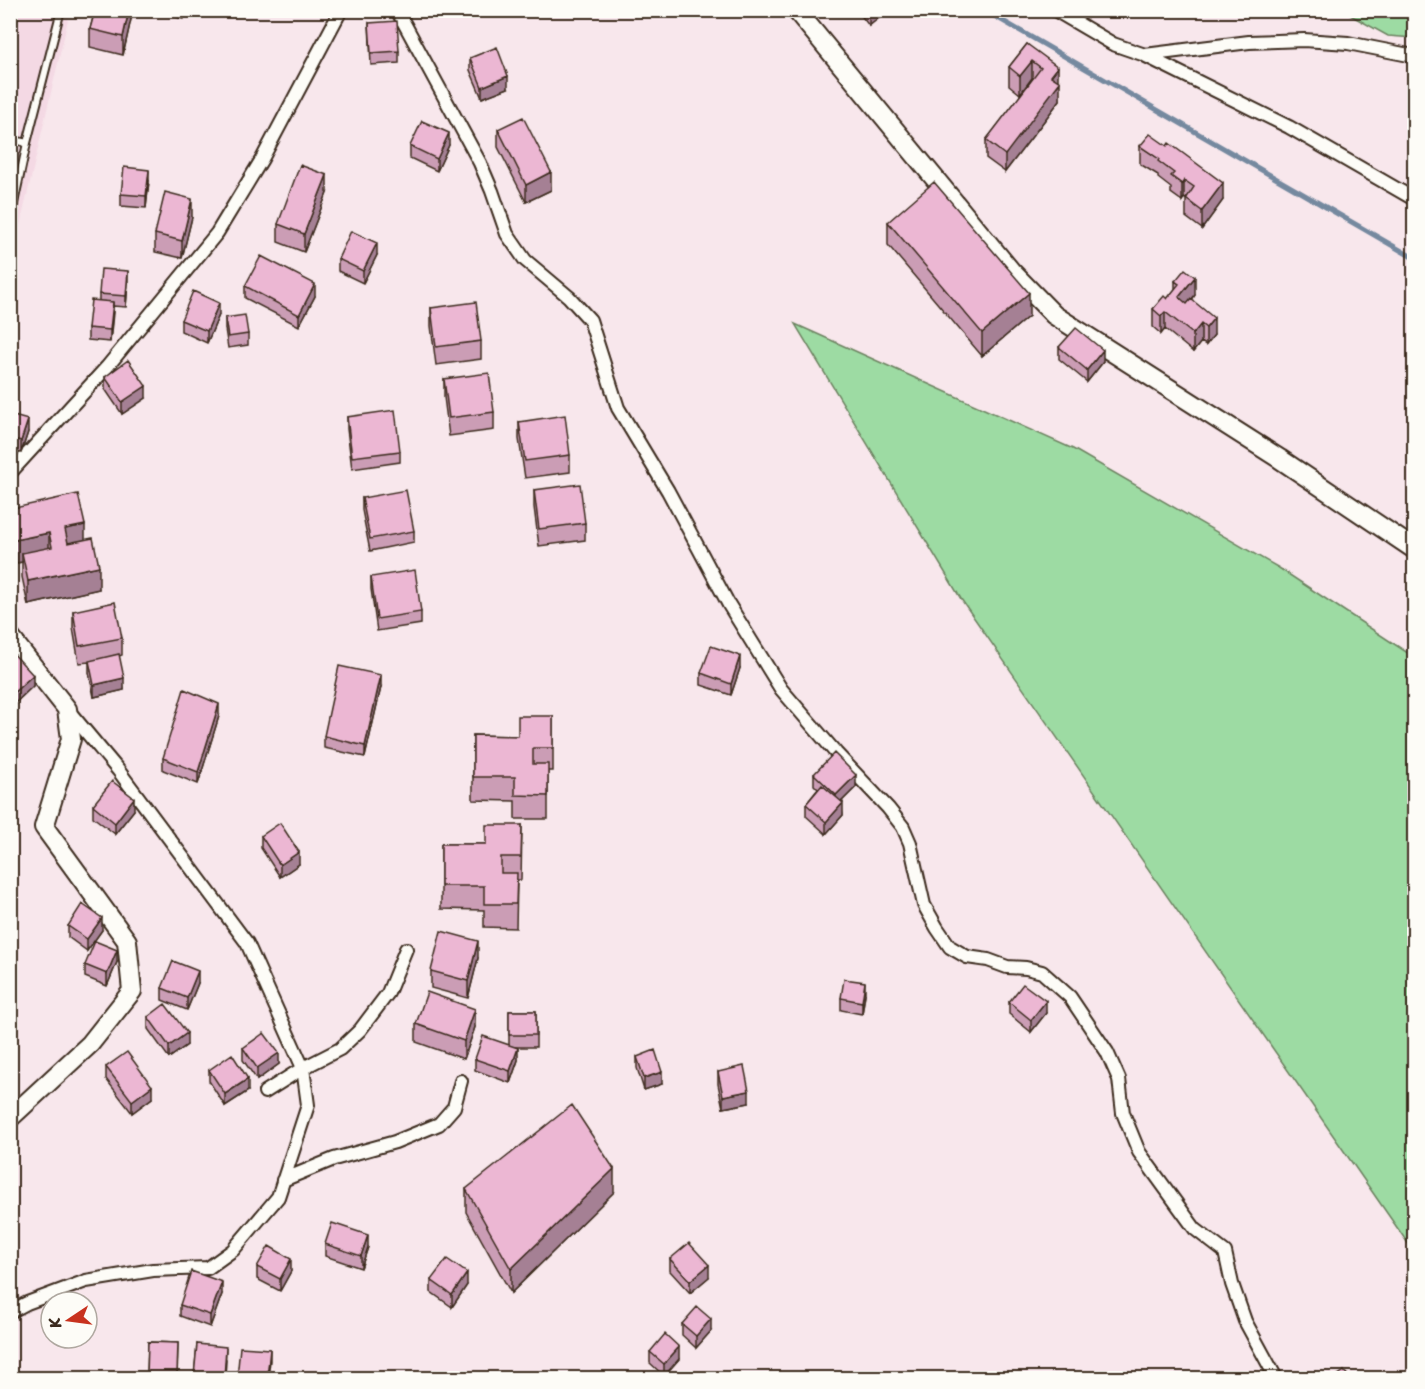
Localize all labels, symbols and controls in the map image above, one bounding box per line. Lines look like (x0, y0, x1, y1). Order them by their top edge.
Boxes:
north arrow (39, 1290, 99, 1350)
text: K (39, 1314, 70, 1332)

